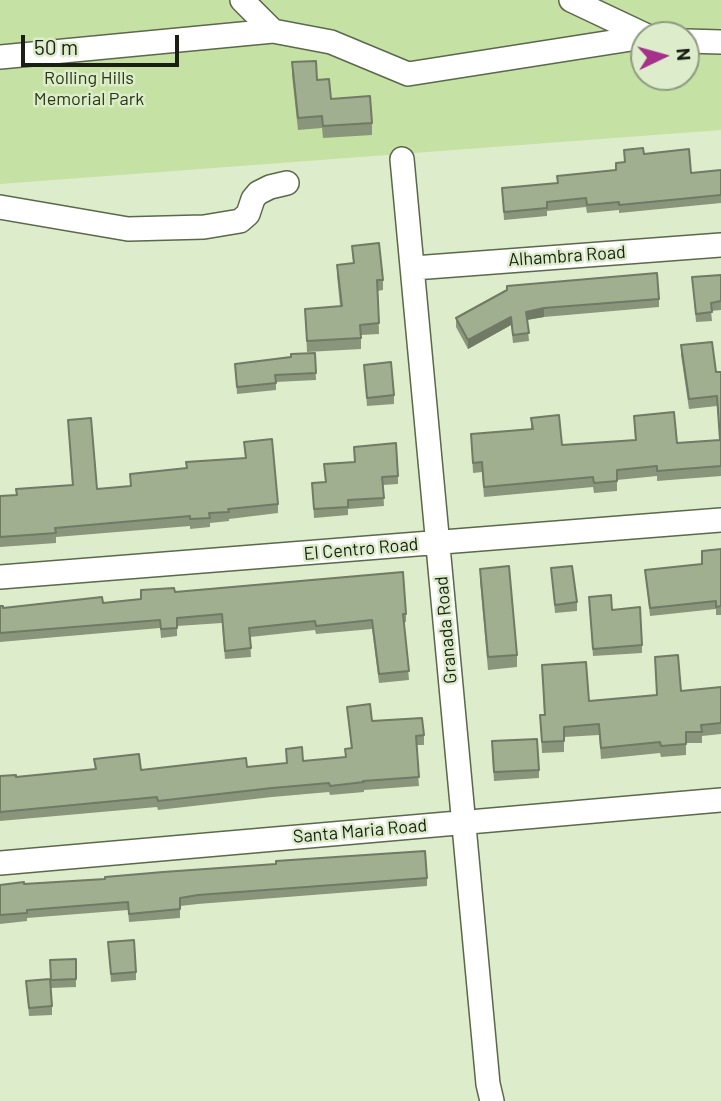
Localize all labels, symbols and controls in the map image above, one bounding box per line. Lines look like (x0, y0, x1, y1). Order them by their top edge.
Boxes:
scale bar (24, 21, 182, 65)
north arrow (630, 21, 700, 91)
text: 50 m (34, 34, 78, 59)
text: N (672, 47, 696, 62)
park label: Rolling Hills Memorial Park (34, 67, 144, 110)
street label: Alhambra Road (507, 241, 627, 271)
street label: El Centro Road (303, 533, 419, 565)
street label: Granada Road (431, 575, 461, 685)
street label: Santa Maria Road (292, 814, 428, 848)

